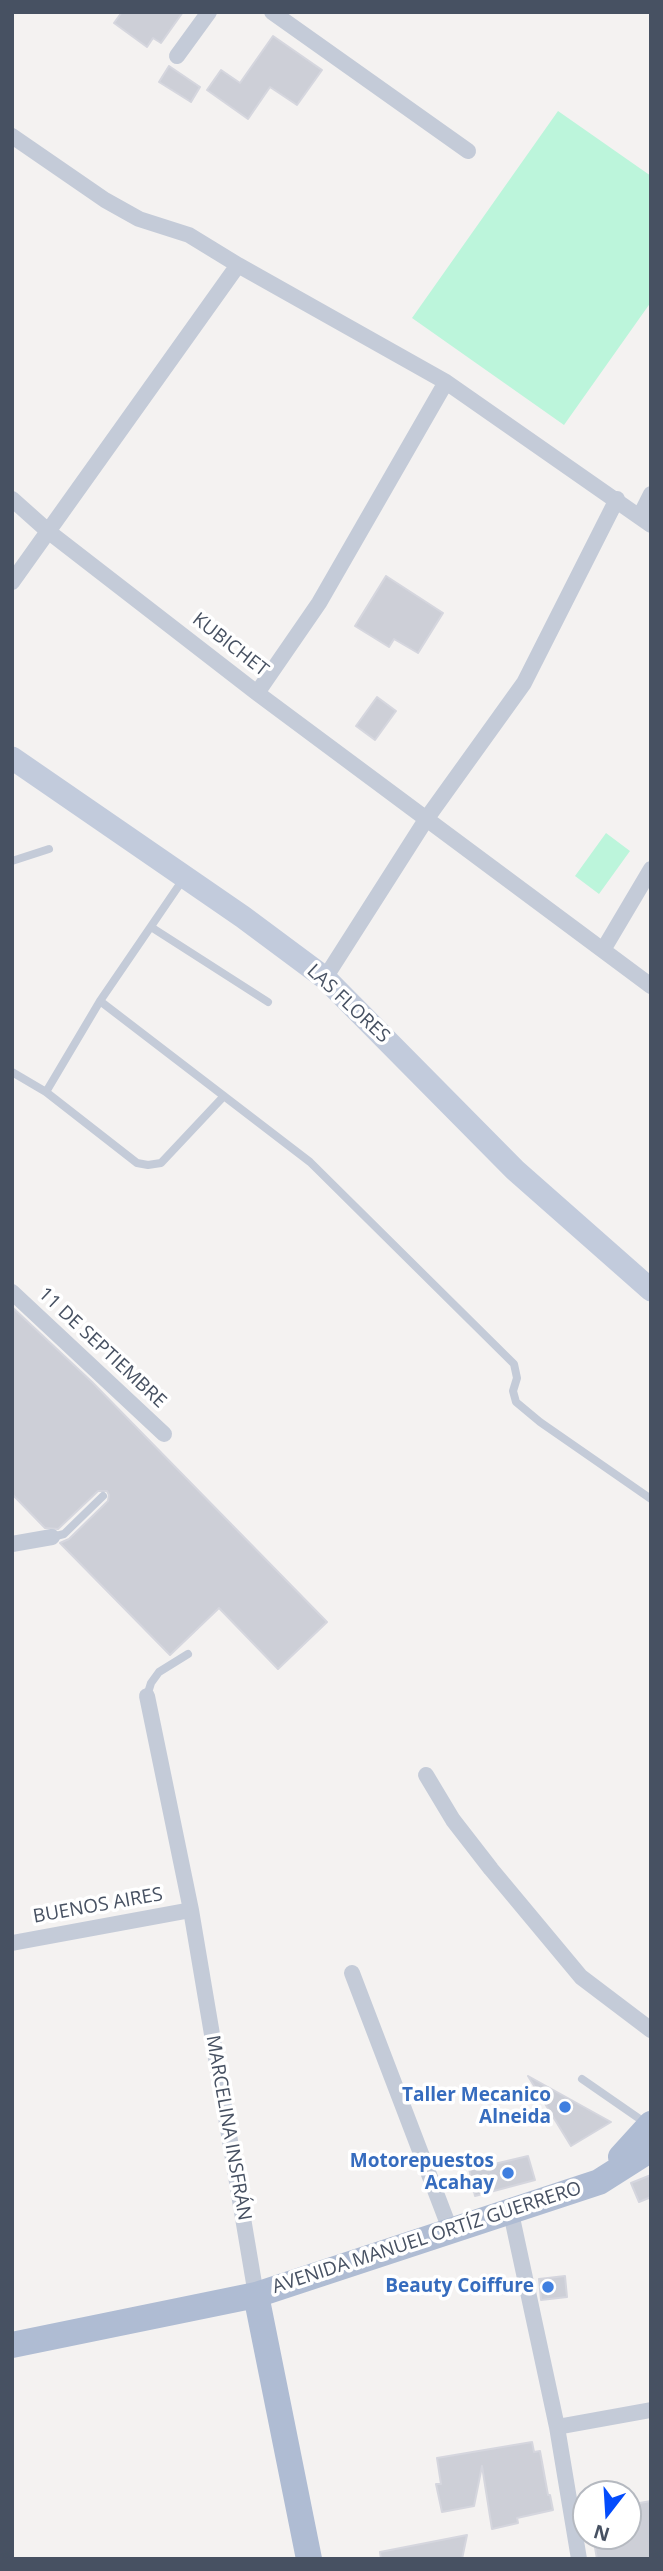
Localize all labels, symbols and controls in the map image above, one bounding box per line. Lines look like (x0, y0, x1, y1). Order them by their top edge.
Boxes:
street label: KUBICHET (187, 608, 273, 682)
street label: LAS FLORES (302, 960, 394, 1048)
street label: 11 DE SEPTIEMBRE (33, 1283, 171, 1413)
street label: BUENOS AIRES (31, 1883, 165, 1929)
street label: MARCELINA INSFRÁN (200, 2034, 256, 2222)
place label: Taller Mecanico Alneida (402, 2085, 551, 2129)
marker: Taller Mecanico Alneida (557, 2099, 573, 2115)
place label: Motorepuestos Acahay (350, 2151, 494, 2195)
marker: Motorepuestos Acahay (500, 2165, 516, 2181)
street label: AVENIDA MANUEL ORTÍZ GUERRERO (270, 2177, 584, 2299)
place label: Beauty Coiffure (385, 2276, 534, 2298)
marker: Beauty Coiffure (540, 2279, 556, 2295)
north arrow (572, 2480, 642, 2550)
text: N (590, 2518, 613, 2548)

